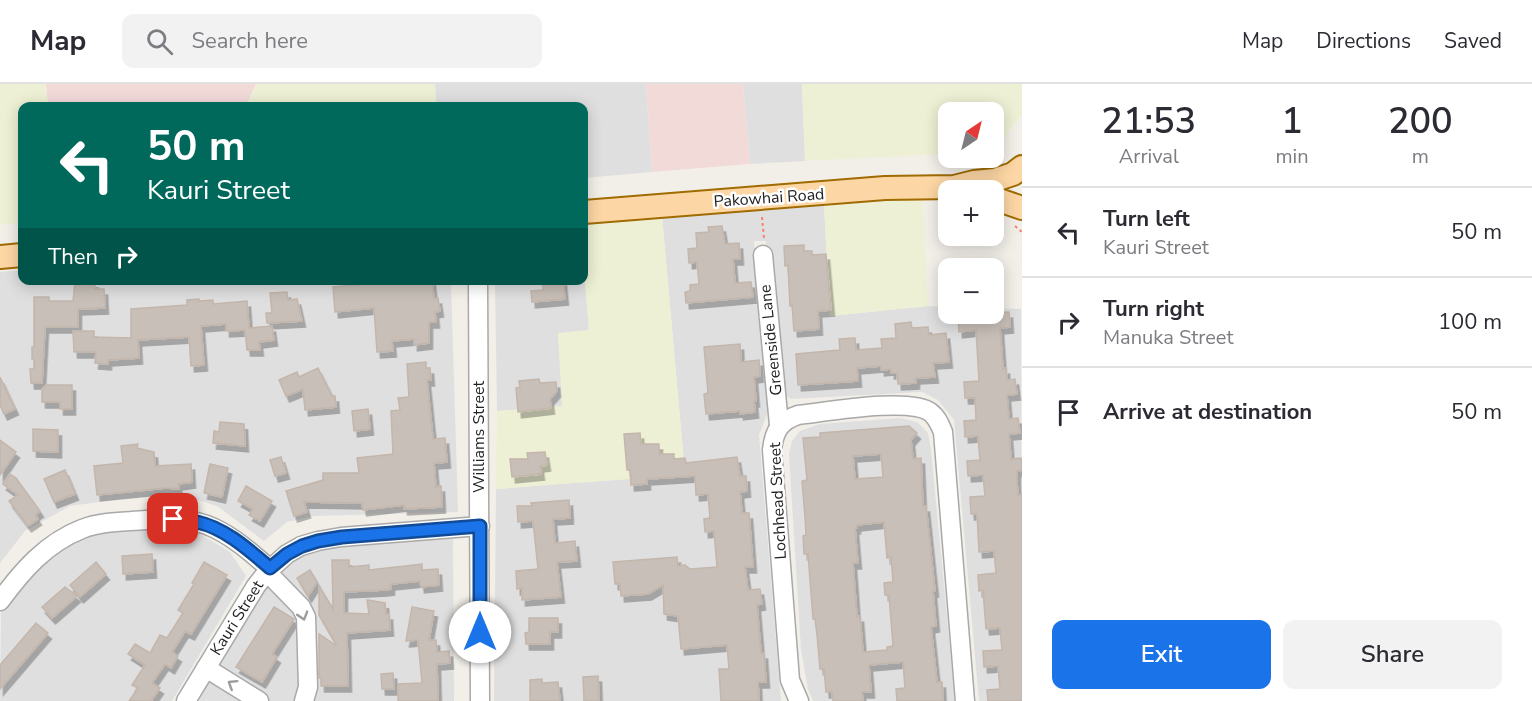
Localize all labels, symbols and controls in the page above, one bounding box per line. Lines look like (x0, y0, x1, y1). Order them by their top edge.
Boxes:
search box (122, 14, 542, 68)
text: Map (30, 22, 86, 60)
icon: search (143, 25, 176, 58)
text: Search here (191, 26, 308, 56)
text: Map (1242, 27, 1283, 55)
text: Directions (1316, 27, 1411, 55)
text: Saved (1444, 27, 1502, 55)
text: 21:53 (1101, 97, 1196, 146)
text: 1 (1281, 97, 1303, 146)
text: 200 (1388, 97, 1453, 146)
north arrow (938, 102, 1004, 168)
map controls (938, 102, 1004, 324)
text: 50 m (147, 118, 246, 175)
icon: left (48, 126, 126, 204)
text: Arrival (1119, 143, 1179, 170)
text: min (1276, 143, 1309, 170)
text: m (1412, 143, 1429, 170)
text: Kauri Street (147, 172, 290, 209)
button: + (938, 180, 1004, 246)
street label: Pakowhai Road (713, 183, 825, 213)
text: Turn left (1103, 204, 1190, 234)
icon: left (1052, 216, 1085, 249)
text: 50 m (1451, 217, 1502, 247)
text: Kauri Street (1103, 234, 1209, 261)
icon: right (110, 240, 143, 273)
text: Then (48, 242, 98, 272)
button: − (938, 258, 1004, 324)
street label: Greenside Lane (754, 283, 788, 397)
text: Turn right (1103, 294, 1204, 324)
icon: right (1052, 306, 1085, 339)
text: 100 m (1438, 307, 1502, 337)
text: Manuka Street (1103, 324, 1234, 351)
street label: Williams Street (468, 381, 490, 493)
icon: arrive (1052, 396, 1085, 429)
text: Arrive at destination (1103, 397, 1312, 427)
text: 50 m (1451, 397, 1502, 427)
street label: Lochhead Street (764, 442, 792, 560)
pin (147, 493, 198, 544)
icon: arrive (156, 502, 189, 535)
street label: Kauri Street (205, 576, 269, 660)
position arrow (448, 600, 512, 664)
one-way arrow (296, 610, 308, 621)
button: Exit (1052, 620, 1271, 689)
button: Share (1283, 620, 1502, 689)
one-way arrow (228, 680, 238, 692)

